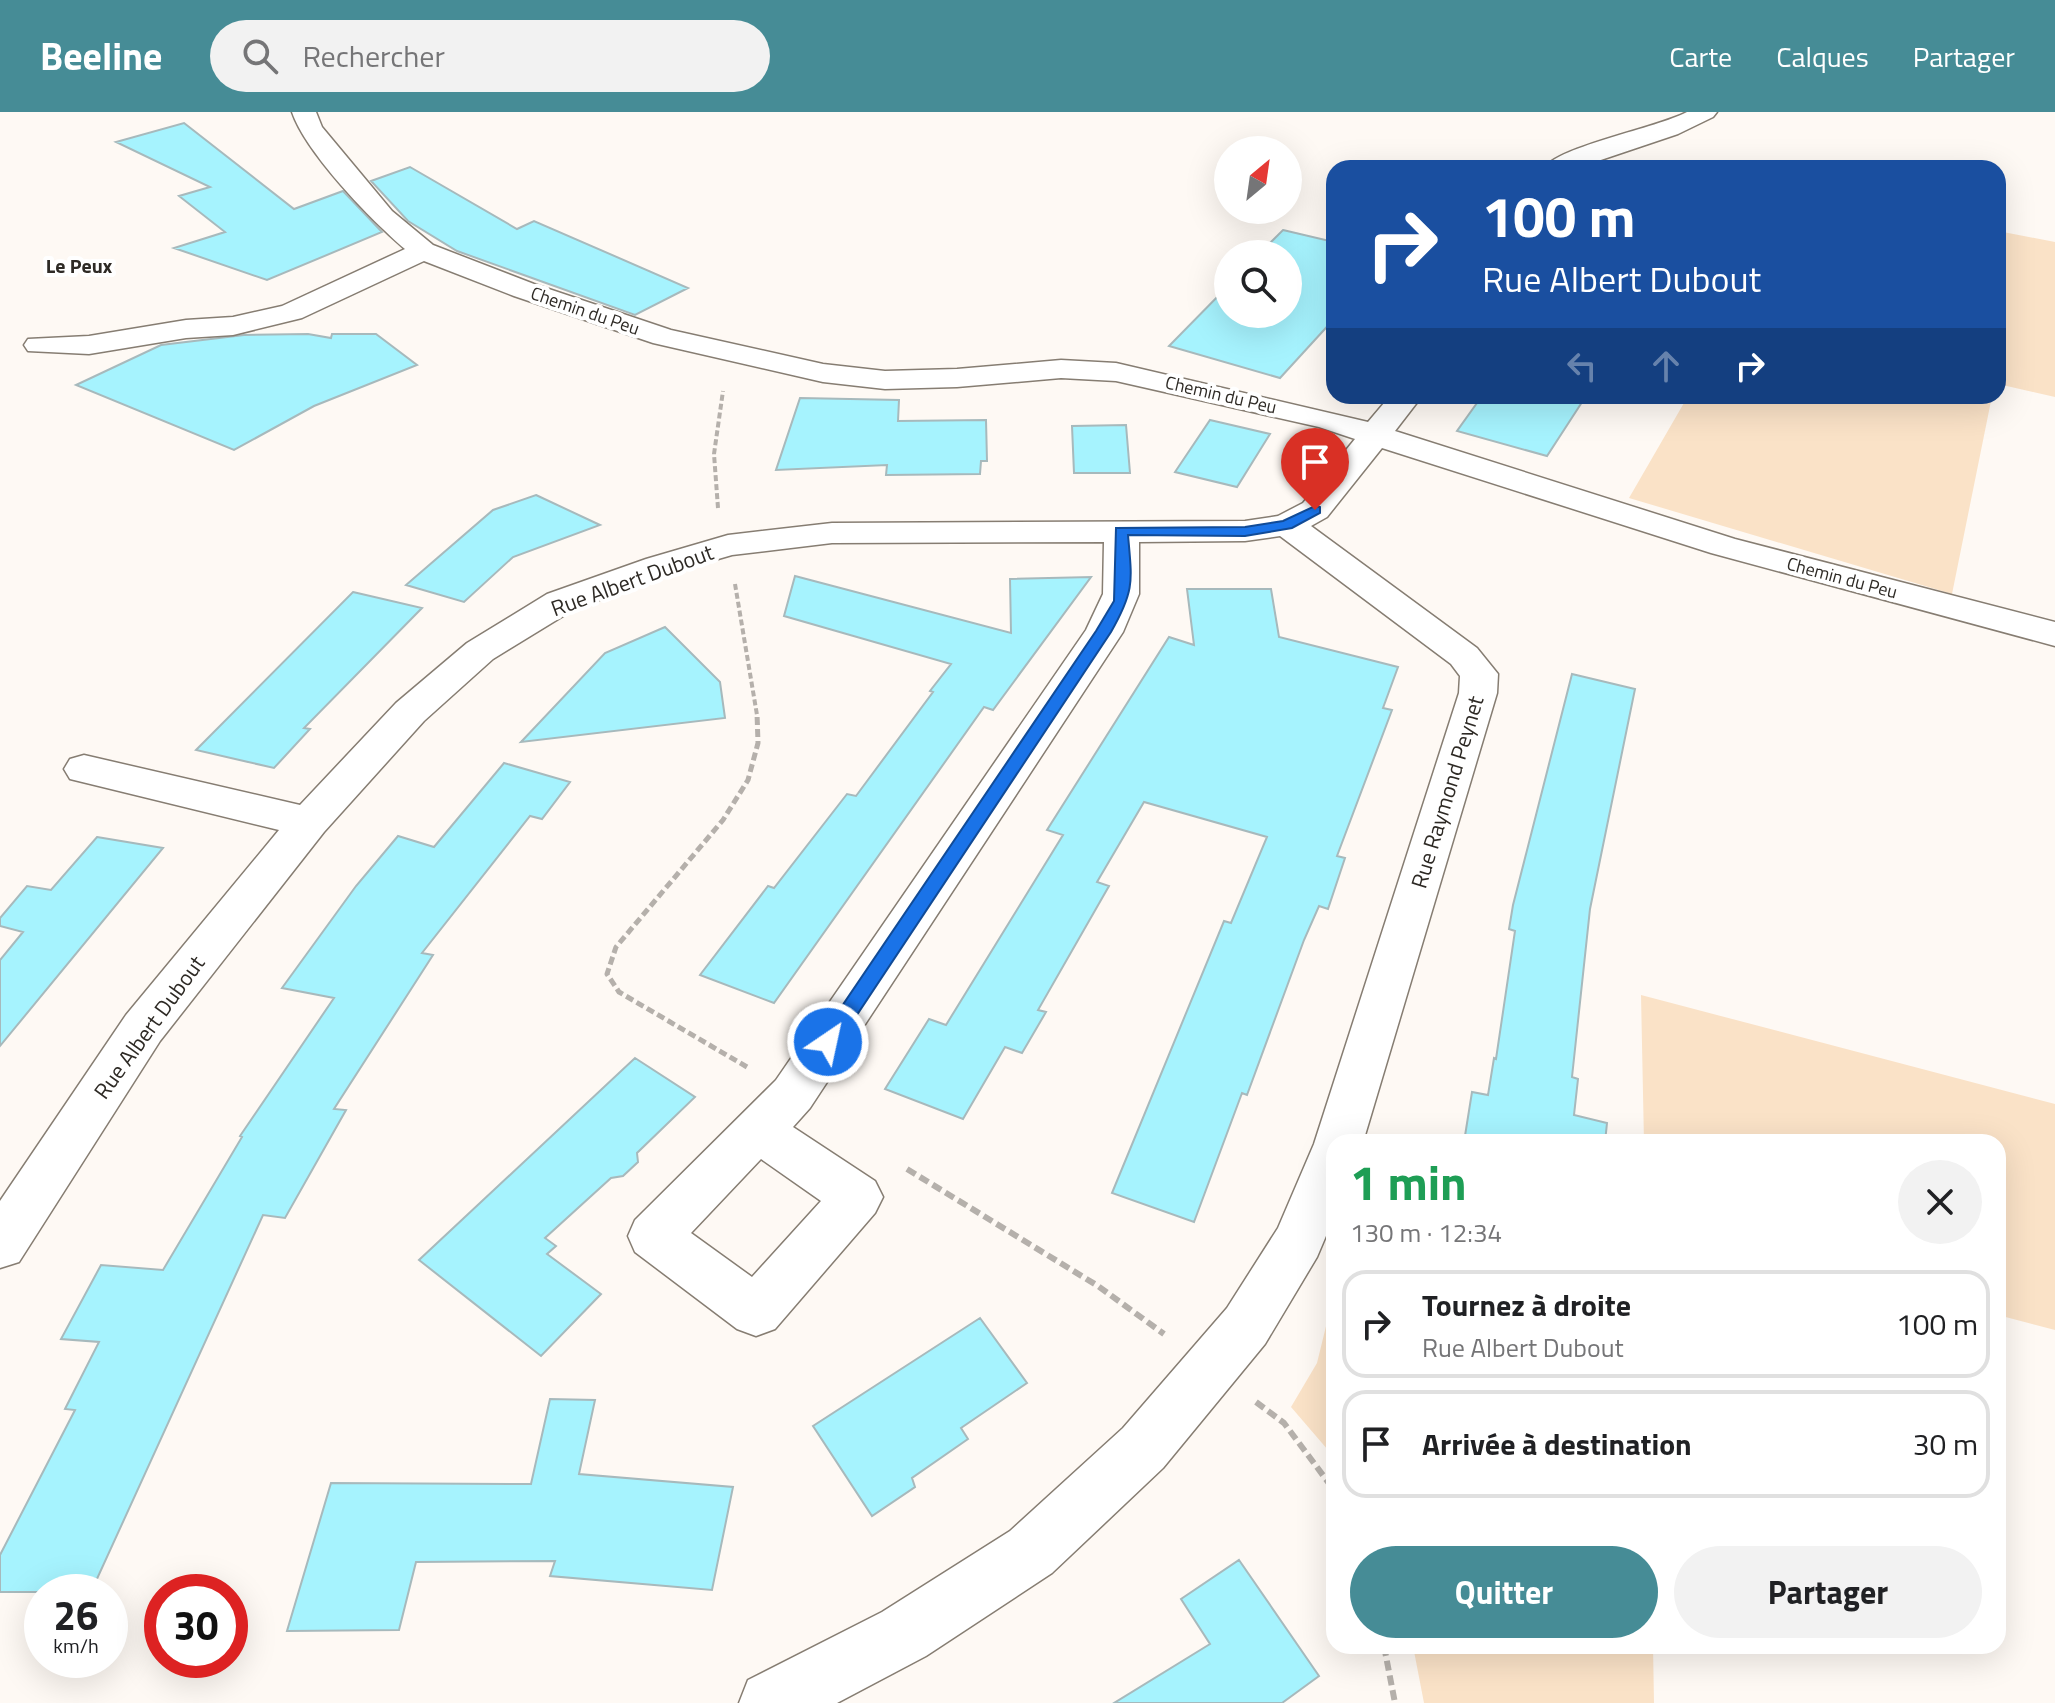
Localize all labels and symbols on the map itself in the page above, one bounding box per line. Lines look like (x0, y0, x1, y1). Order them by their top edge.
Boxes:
north arrow (1214, 136, 1302, 224)
district label: Le Peux (46, 250, 113, 281)
street label: Chemin du Peu (527, 279, 643, 342)
street label: Chemin du Peu (1163, 369, 1279, 420)
pin (1281, 428, 1349, 510)
street label: Rue Albert Dubout (546, 535, 718, 625)
street label: Chemin du Peu (1784, 550, 1900, 605)
street label: Rue Raymond Peynet (1402, 691, 1493, 892)
street label: Rue Albert Dubout (85, 948, 213, 1106)
position arrow (786, 1000, 870, 1084)
speed limit sign: 30 (144, 1574, 248, 1678)

